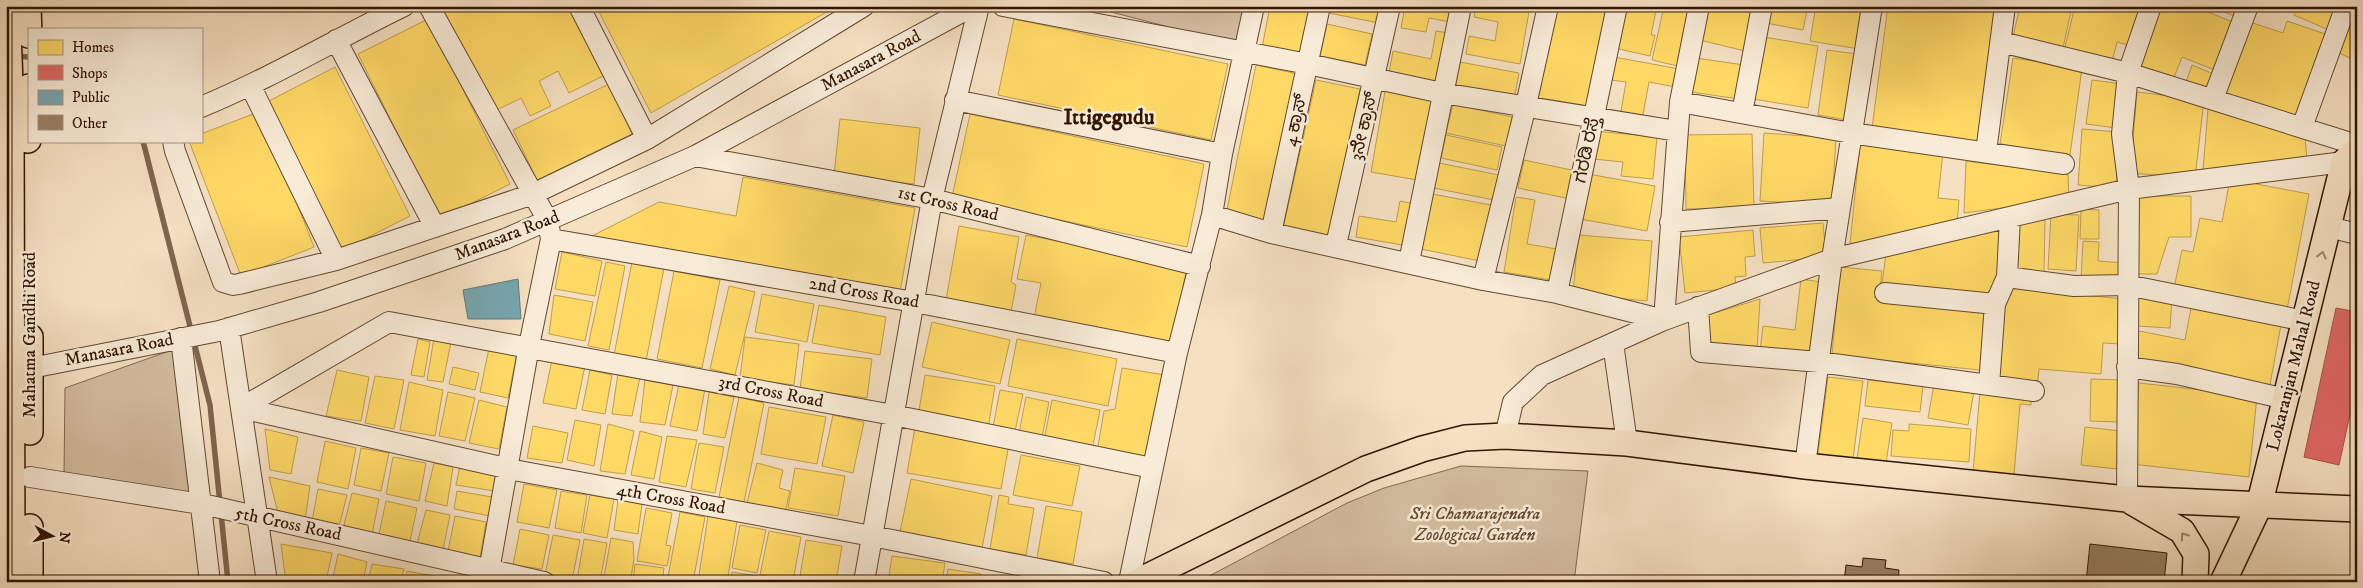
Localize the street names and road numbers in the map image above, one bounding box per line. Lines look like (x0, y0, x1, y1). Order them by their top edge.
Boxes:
street label: Manasara Road (817, 25, 925, 97)
street label: 3ನೆೇ ಕ್ರಾಸ್ (1345, 89, 1383, 163)
street label: 4 ಕ್ರಾಸ್ (1280, 91, 1312, 148)
street label: ಗರಡಿ ರಸ್ತೆ (1569, 114, 1605, 185)
street label: 1st Cross Road (895, 182, 1001, 226)
street label: Manasara Road (452, 206, 562, 266)
street label: Mahatma Gandhi Road (19, 252, 41, 418)
street label: 2nd Cross Road (807, 272, 921, 314)
street label: Lokaranjan Mahal Road (2262, 278, 2326, 454)
street label: Manasara Road (63, 329, 175, 371)
street label: 3rd Cross Road (717, 371, 825, 413)
street label: 4th Cross Road (615, 479, 727, 519)
street label: 5th Cross Road (233, 502, 343, 546)

